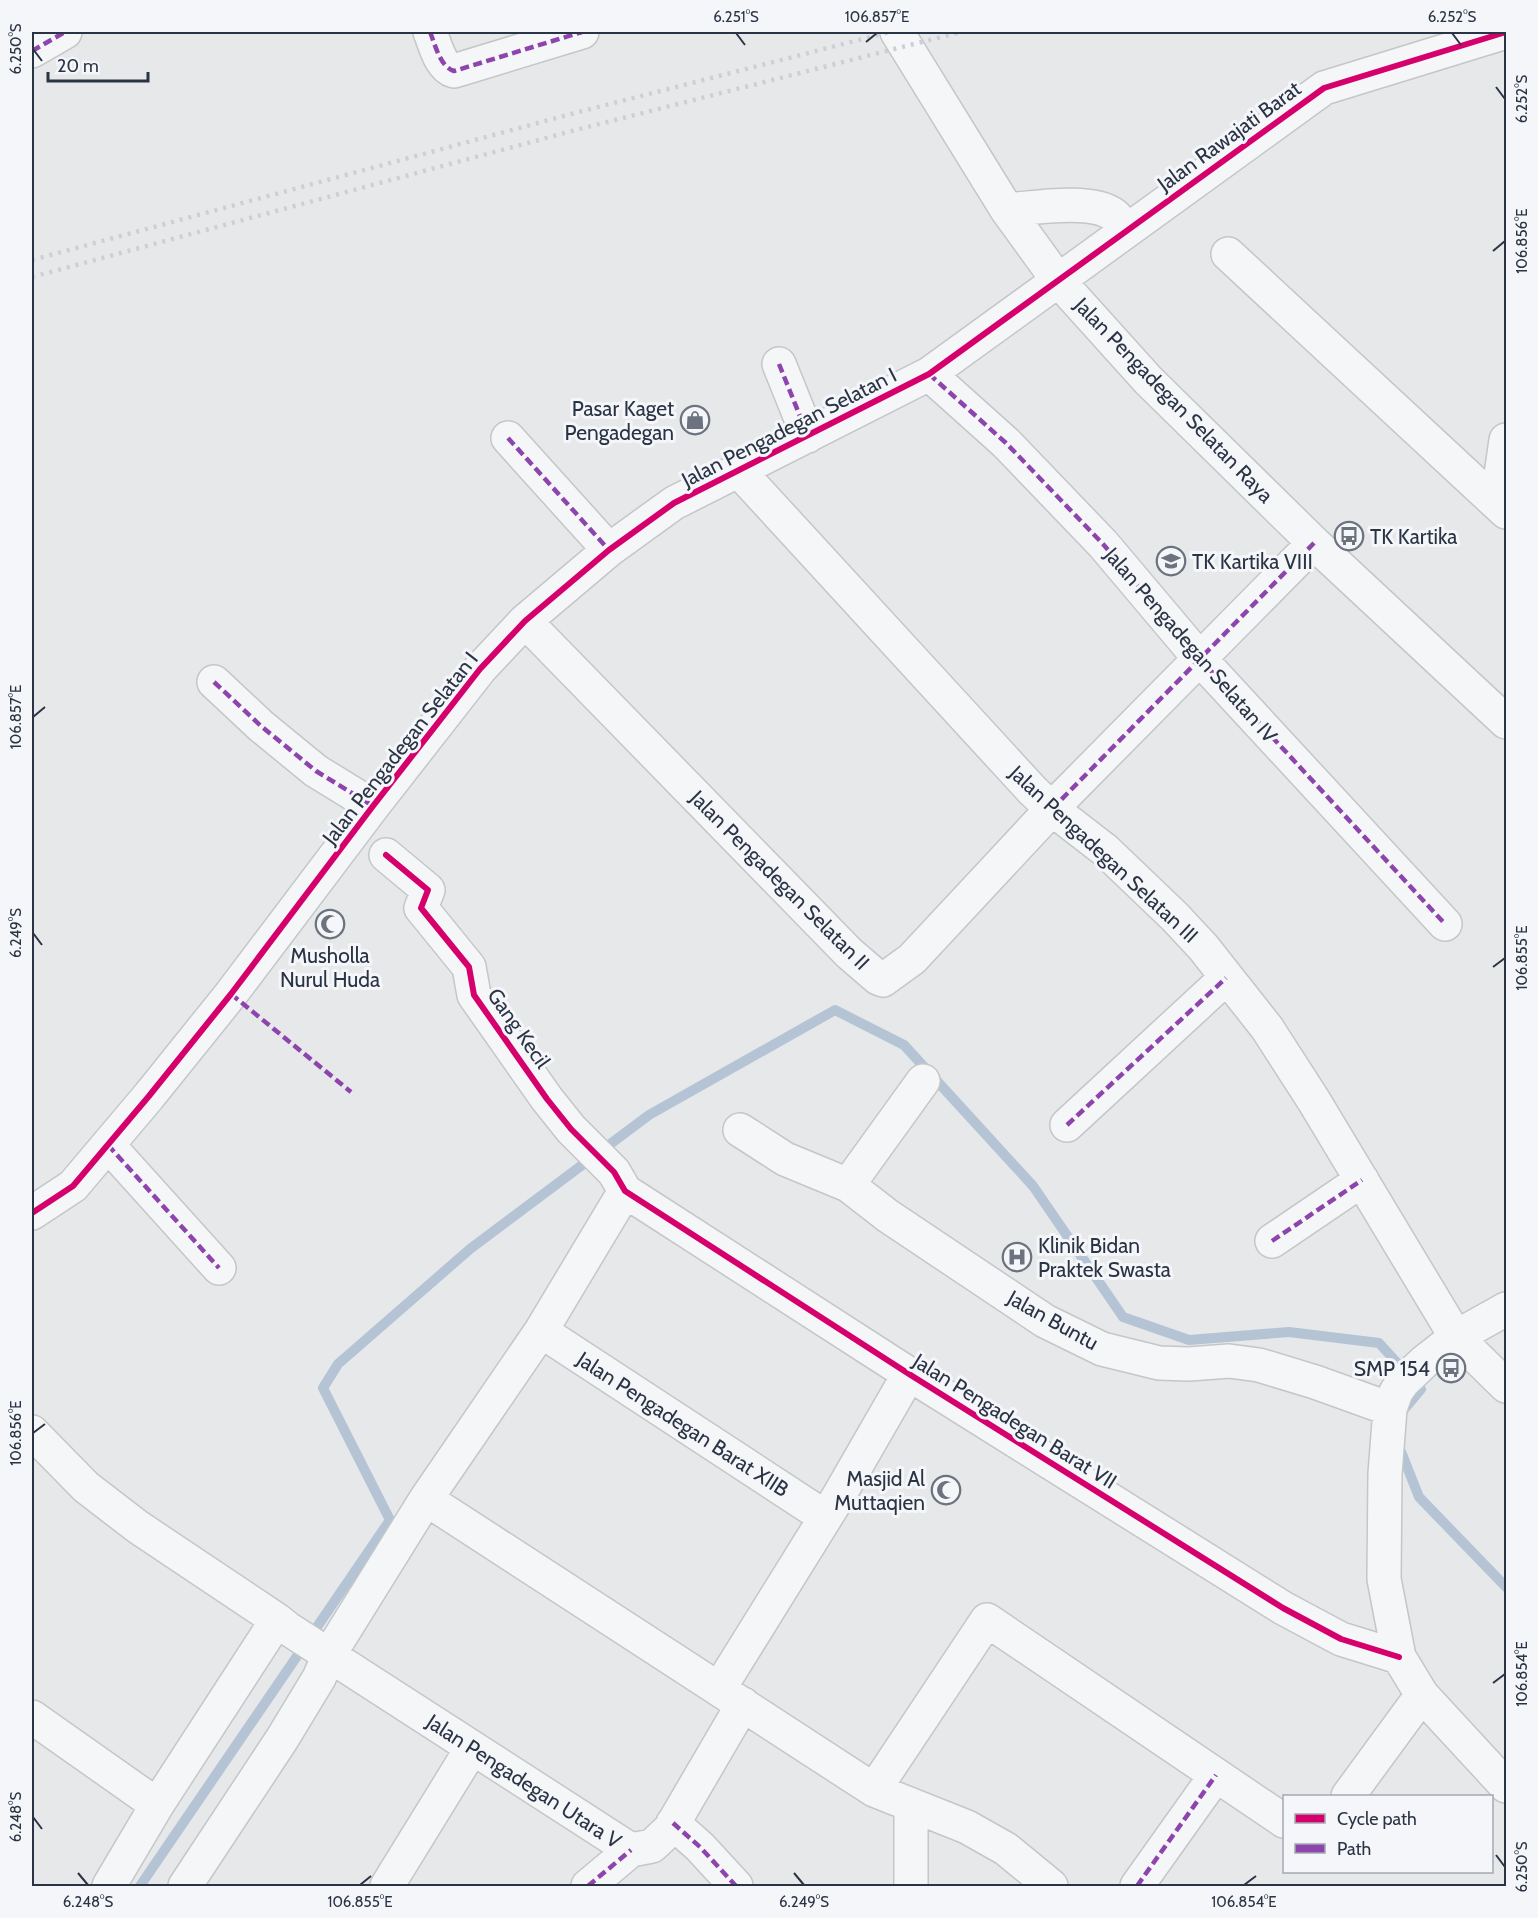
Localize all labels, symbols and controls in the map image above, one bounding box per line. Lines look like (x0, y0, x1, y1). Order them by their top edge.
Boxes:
text: 6.251°S (713, 8, 759, 26)
text: 106.857°E (845, 8, 909, 26)
text: 6.252°S (1428, 8, 1477, 26)
text: 6.250°S (7, 23, 25, 75)
scale bar (48, 45, 148, 83)
text: 20 m (57, 55, 99, 77)
text: 6.252°S (1513, 74, 1531, 123)
street label: Jalan Rawajati Barat (1152, 76, 1306, 198)
text: 106.856°E (1513, 208, 1531, 274)
street label: Jalan Pengadegan Selatan Raya (1069, 292, 1279, 508)
street label: Jalan Pengadegan Selatan I (677, 362, 901, 493)
place label: Pasar Kaget Pengadegan (565, 396, 674, 445)
shop icon: Pasar Kaget Pengadegan (679, 404, 711, 436)
bus stop icon: TK Kartika (1333, 520, 1365, 552)
place label: TK Kartika (1370, 524, 1457, 549)
street label: Jalan Pengadegan Selatan IV (1099, 542, 1283, 748)
school or university icon: TK Kartika VIII (1155, 545, 1187, 577)
place label: TK Kartika VIII (1192, 549, 1313, 574)
street label: Jalan Pengadegan Selatan I (316, 647, 483, 850)
text: 106.857°E (7, 685, 25, 749)
street label: Jalan Pengadegan Selatan III (1004, 759, 1203, 948)
street label: Jalan Pengadegan Selatan II (685, 785, 875, 975)
text: 6.249°S (7, 908, 25, 958)
mosque icon: Musholla Nurul Huda (314, 908, 346, 940)
text: 106.855°E (1513, 926, 1531, 991)
place label: Musholla Nurul Huda (280, 943, 380, 992)
street label: Gang Kecil (482, 983, 556, 1073)
place label: Klinik Bidan Praktek Swasta (1038, 1233, 1171, 1282)
hospital icon: Klinik Bidan Praktek Swasta (1001, 1241, 1033, 1273)
street label: Jalan Buntu (1002, 1284, 1103, 1355)
street label: Jalan Pengadegan Barat XIIB (572, 1346, 794, 1502)
street label: Jalan Pengadegan Barat VII (908, 1348, 1121, 1494)
bus stop icon: SMP 154 (1435, 1352, 1467, 1384)
place label: SMP 154 (1354, 1356, 1430, 1381)
text: 106.856°E (7, 1400, 25, 1466)
place label: Masjid Al Muttaqien (834, 1466, 925, 1515)
mosque icon: Masjid Al Muttaqien (930, 1474, 962, 1506)
text: 106.854°E (1513, 1641, 1531, 1707)
street label: Jalan Pengadegan Utara V (421, 1708, 626, 1853)
text: 6.248°S (7, 1792, 25, 1842)
legend (1283, 1795, 1493, 1873)
text: Cycle path (1337, 1808, 1417, 1830)
text: Path (1337, 1838, 1371, 1860)
text: 6.250°S (1513, 1841, 1531, 1893)
text: 6.248°S (63, 1893, 113, 1911)
text: 106.855°E (328, 1893, 393, 1911)
text: 6.249°S (779, 1893, 829, 1911)
text: 106.854°E (1211, 1893, 1277, 1911)

